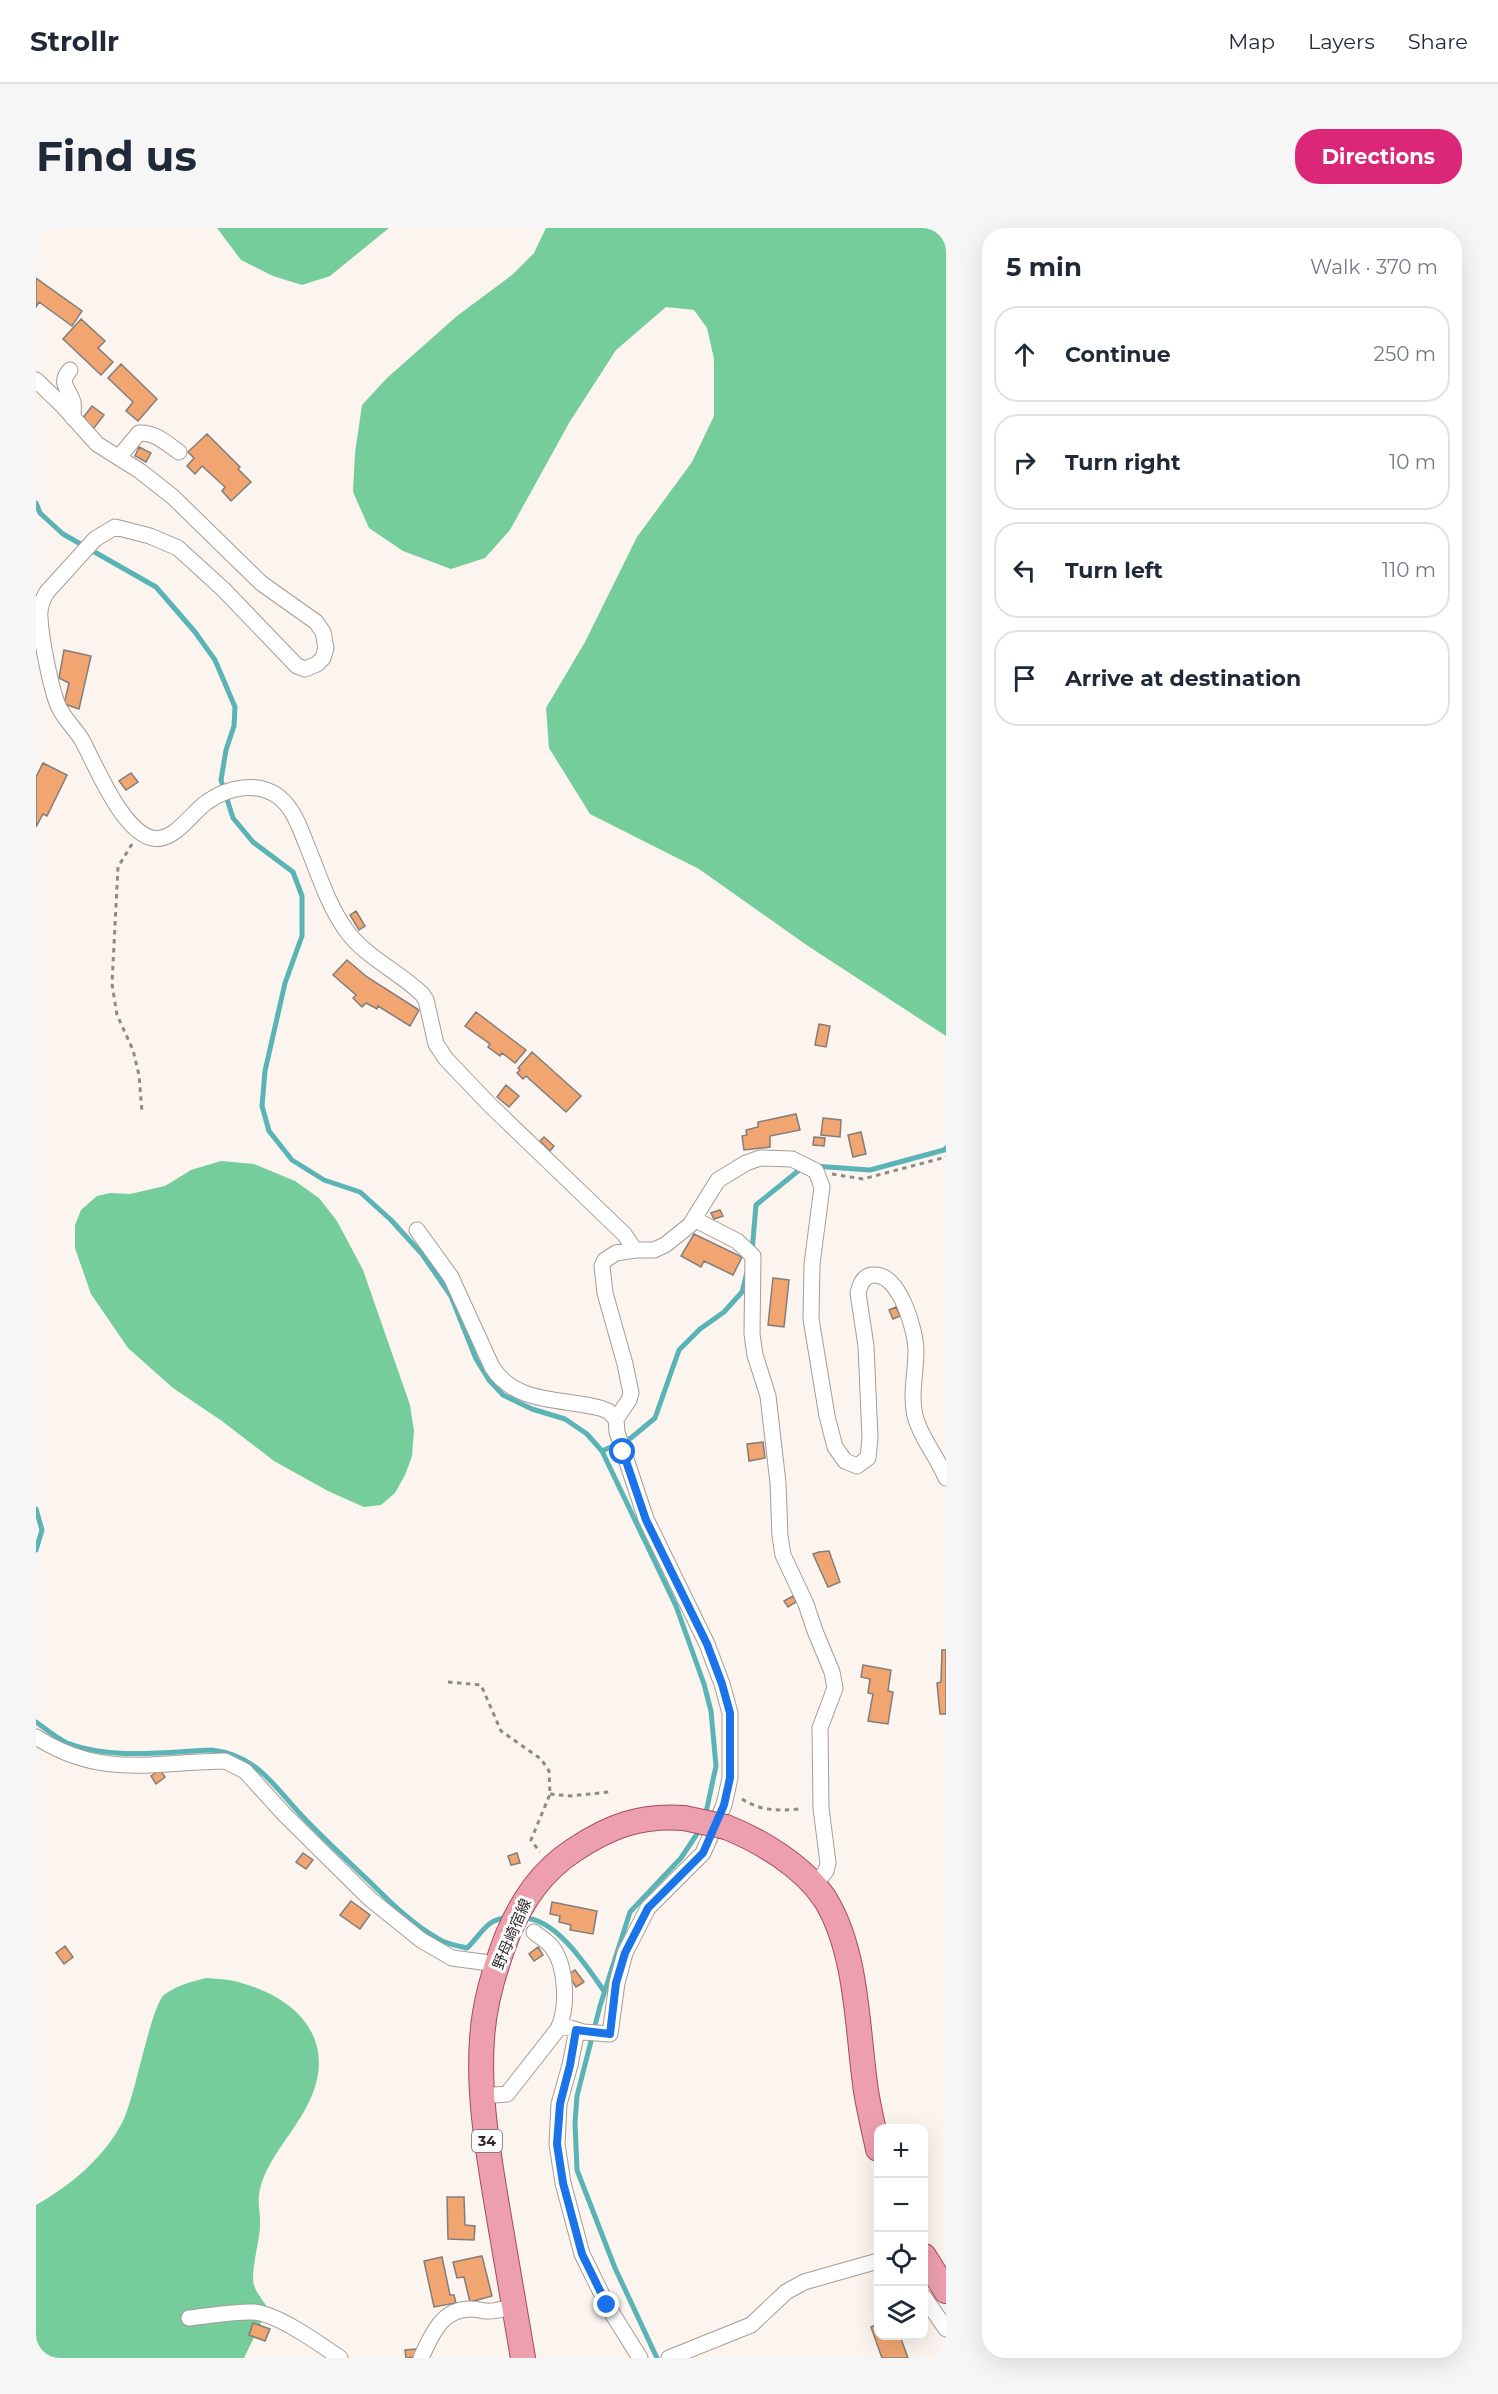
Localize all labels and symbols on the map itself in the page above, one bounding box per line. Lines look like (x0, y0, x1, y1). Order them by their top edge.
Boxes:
route start (609, 1438, 635, 1464)
street label: 野母崎宿線 (488, 1896, 535, 1972)
road number: 34 (472, 2130, 502, 2152)
route end (593, 2291, 619, 2317)

